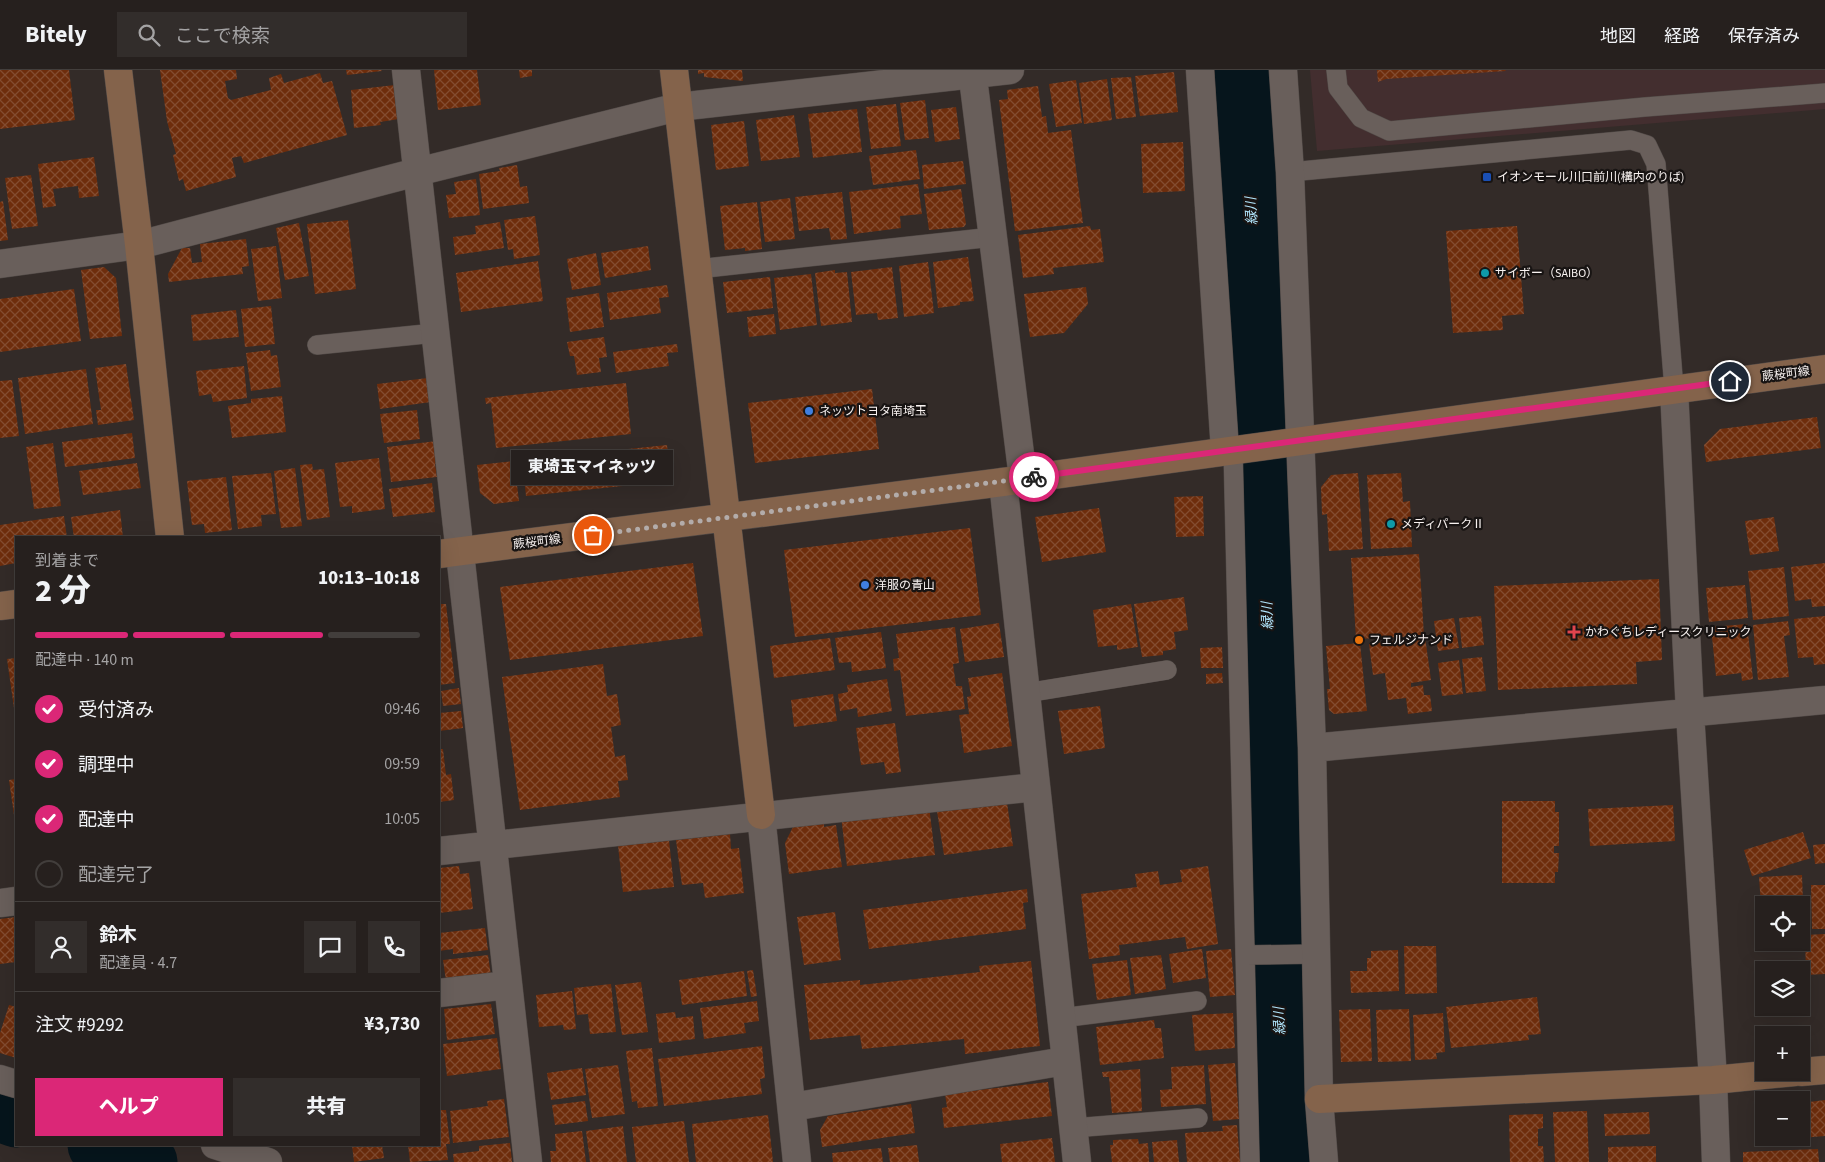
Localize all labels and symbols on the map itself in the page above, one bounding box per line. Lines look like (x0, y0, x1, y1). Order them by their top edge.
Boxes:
place label: イオンモール川口前川(構内のりば) (1497, 169, 1684, 186)
marker: イオンモール川口前川(構内のりば) (1481, 171, 1493, 183)
water label: 緑川 (1241, 194, 1263, 226)
place label: サイボー（SAIBO） (1495, 265, 1598, 282)
marker: サイボー（SAIBO） (1479, 267, 1491, 279)
pin (1709, 360, 1751, 402)
street label: 蕨桜町線 (1761, 363, 1811, 385)
place label: ネッツトヨタ南埼玉 (819, 403, 927, 420)
marker: ネッツトヨタ南埼玉 (803, 405, 815, 417)
callout: 東埼玉マイネッツ (512, 450, 674, 485)
courier (1009, 452, 1059, 502)
pin (572, 514, 614, 556)
place label: メディパークⅡ (1401, 516, 1484, 533)
marker: メディパークⅡ (1385, 518, 1397, 530)
street label: 蕨桜町線 (512, 531, 562, 553)
place label: 洋服の青山 (875, 577, 935, 594)
marker: 洋服の青山 (859, 579, 871, 591)
water label: 緑川 (1257, 600, 1278, 630)
place label: かわぐちレディースクリニック (1585, 624, 1752, 641)
marker: かわぐちレディースクリニック (1567, 625, 1581, 639)
place label: フェルジナンド (1369, 632, 1453, 649)
marker: フェルジナンド (1353, 634, 1365, 646)
water label: 緑川 (1269, 1004, 1291, 1036)

